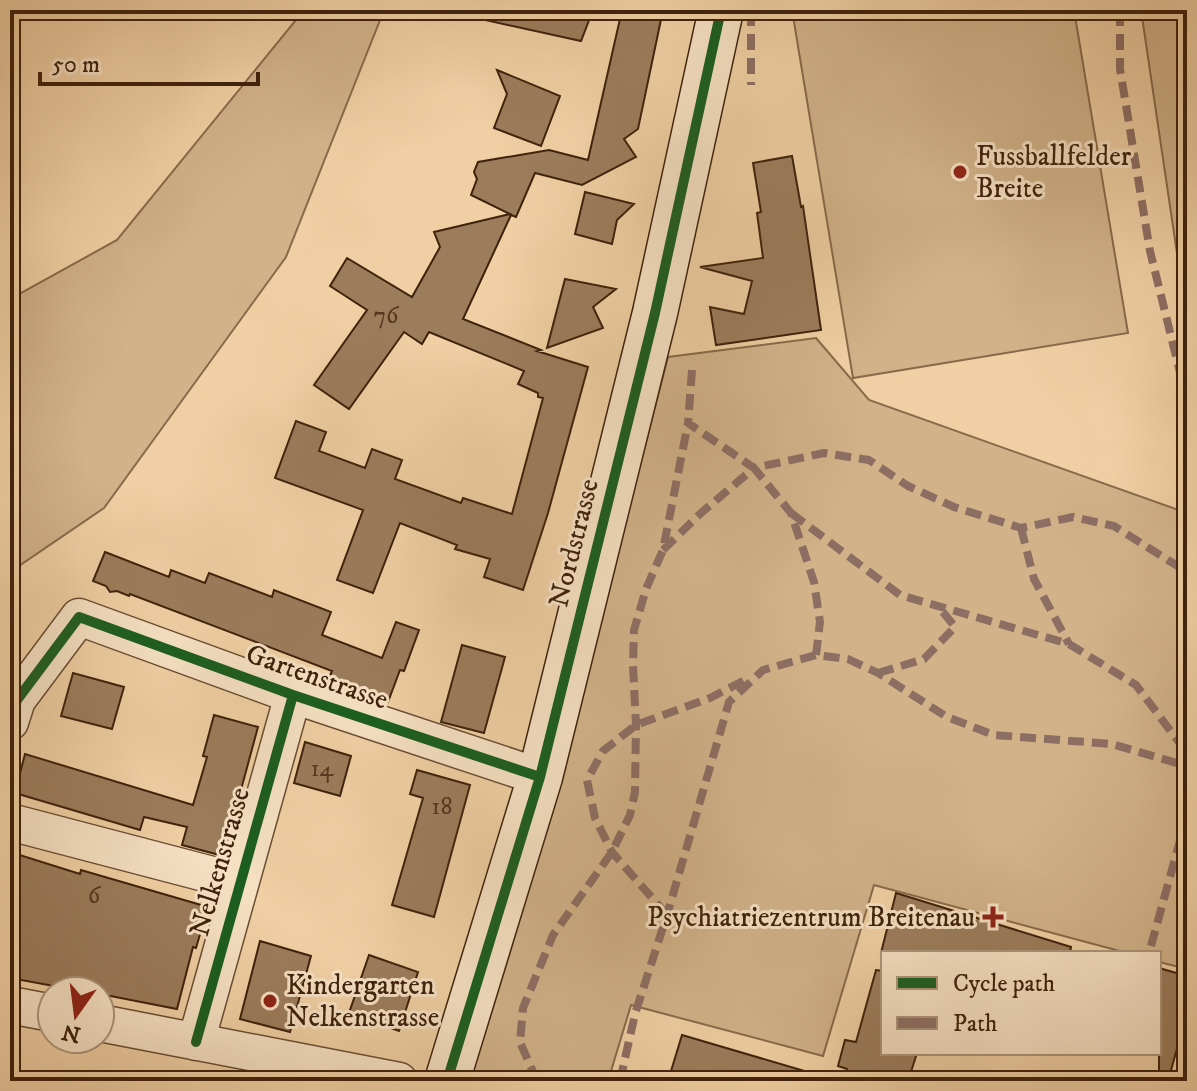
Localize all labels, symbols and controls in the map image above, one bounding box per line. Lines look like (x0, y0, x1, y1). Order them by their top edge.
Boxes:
scale bar (40, 36, 258, 86)
text: 50 m (52, 50, 100, 80)
place label: Fussballfelder Breite (976, 139, 1132, 206)
marker: Fussballfelder Breite (951, 163, 969, 181)
house number: 76 (373, 301, 400, 331)
street label: Nordstrasse (541, 475, 607, 611)
street label: Gartenstrasse (241, 636, 393, 718)
house number: 14 (311, 754, 334, 784)
street label: Nelkenstrasse (182, 784, 258, 940)
house number: 18 (432, 792, 452, 822)
house number: 6 (88, 881, 102, 911)
place label: Psychiatriezentrum Breitenau (647, 900, 975, 935)
marker: Psychiatriezentrum Breitenau (982, 906, 1004, 928)
legend (881, 951, 1161, 1055)
place label: Kindergarten Nelkenstrasse (286, 968, 439, 1035)
text: Cycle path (953, 969, 1055, 999)
north arrow (36, 975, 116, 1055)
marker: Kindergarten Nelkenstrasse (261, 992, 279, 1010)
text: Path (953, 1009, 998, 1039)
text: N (59, 1018, 84, 1048)

